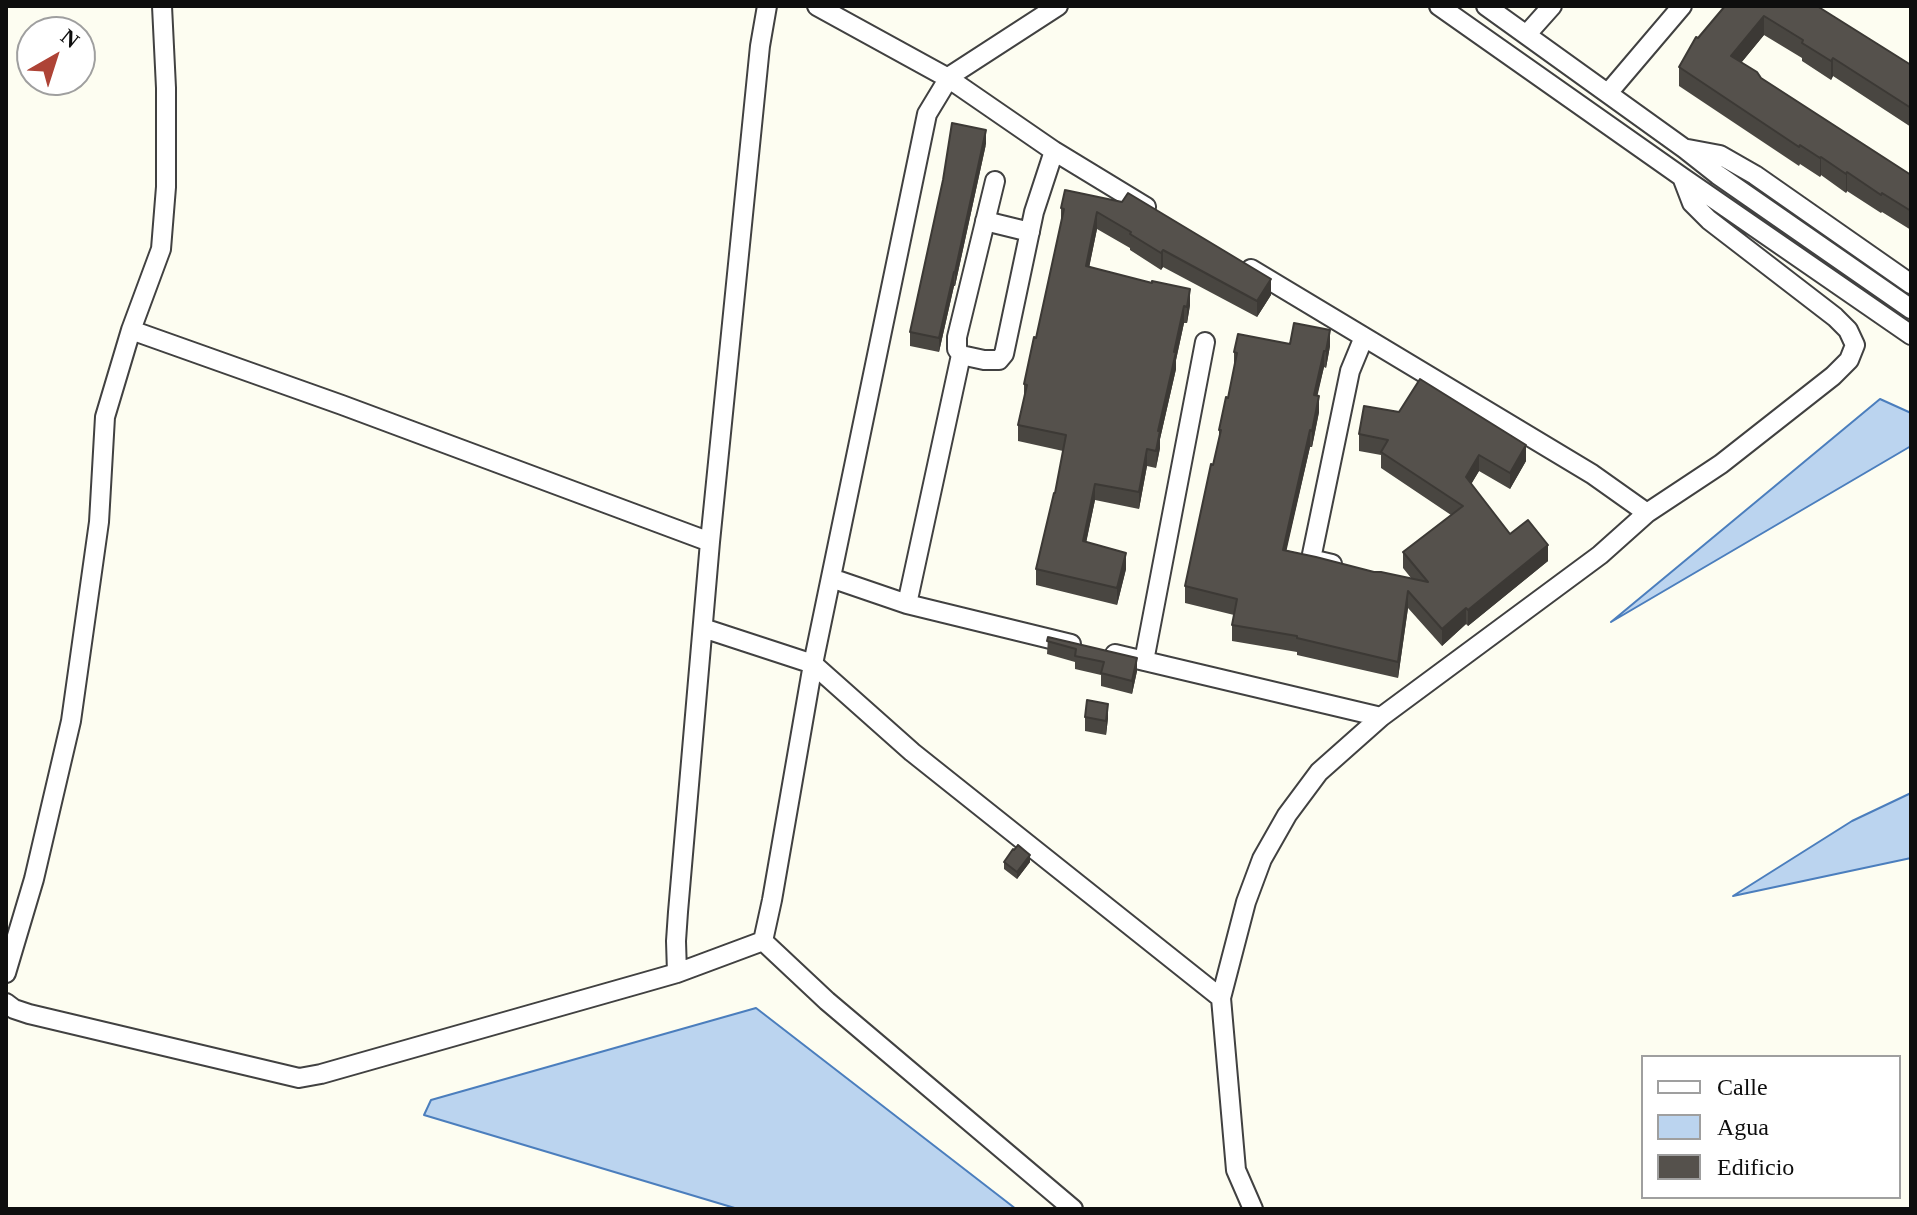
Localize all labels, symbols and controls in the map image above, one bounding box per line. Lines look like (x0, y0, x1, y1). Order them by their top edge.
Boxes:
north arrow (16, 16, 96, 96)
text: N (56, 24, 84, 53)
legend (1641, 1055, 1901, 1199)
text: Calle (1717, 1074, 1768, 1100)
text: Agua (1717, 1114, 1769, 1140)
text: Edificio (1717, 1154, 1794, 1180)

